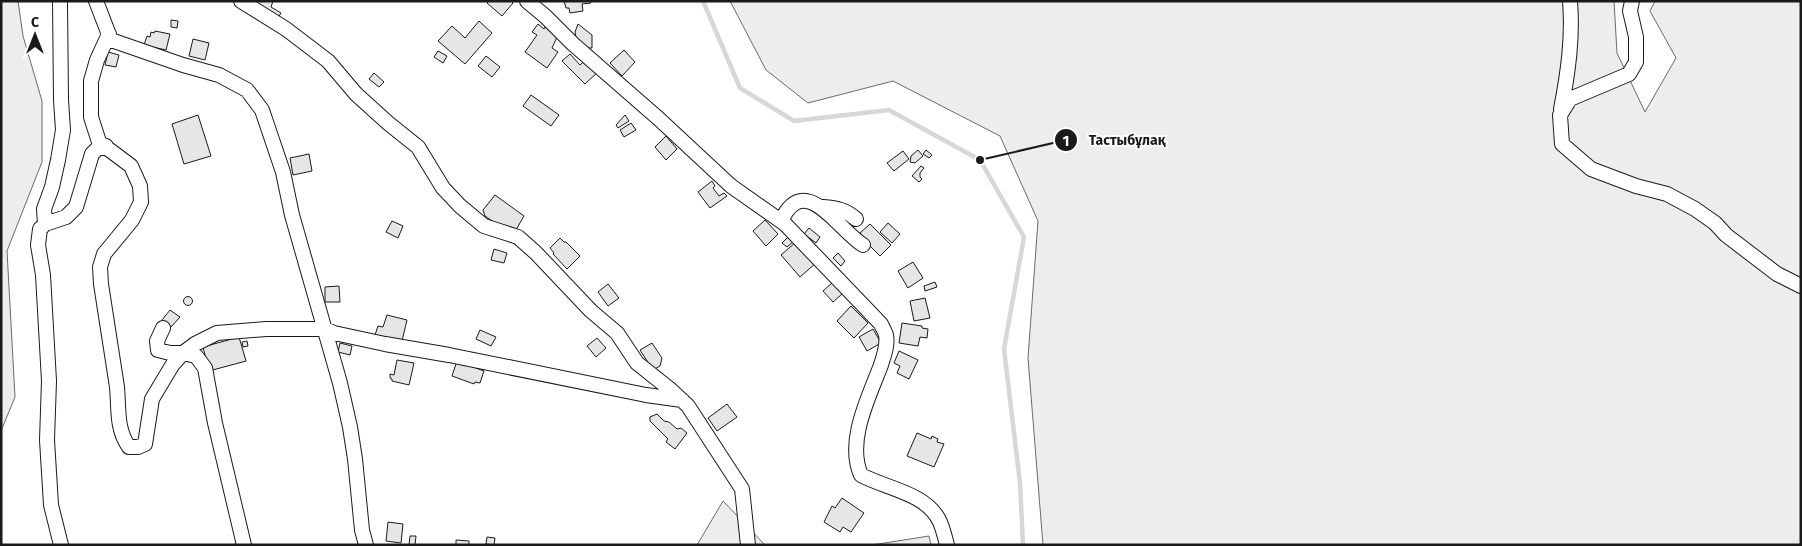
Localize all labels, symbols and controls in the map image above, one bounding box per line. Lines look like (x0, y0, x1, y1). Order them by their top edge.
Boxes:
north arrow (10, 10, 60, 60)
text: С (31, 14, 39, 31)
callout: Тастыбұлақ (1054, 126, 1176, 155)
text: 1 (1063, 132, 1069, 150)
text: Тастыбұлақ (1089, 132, 1166, 149)

